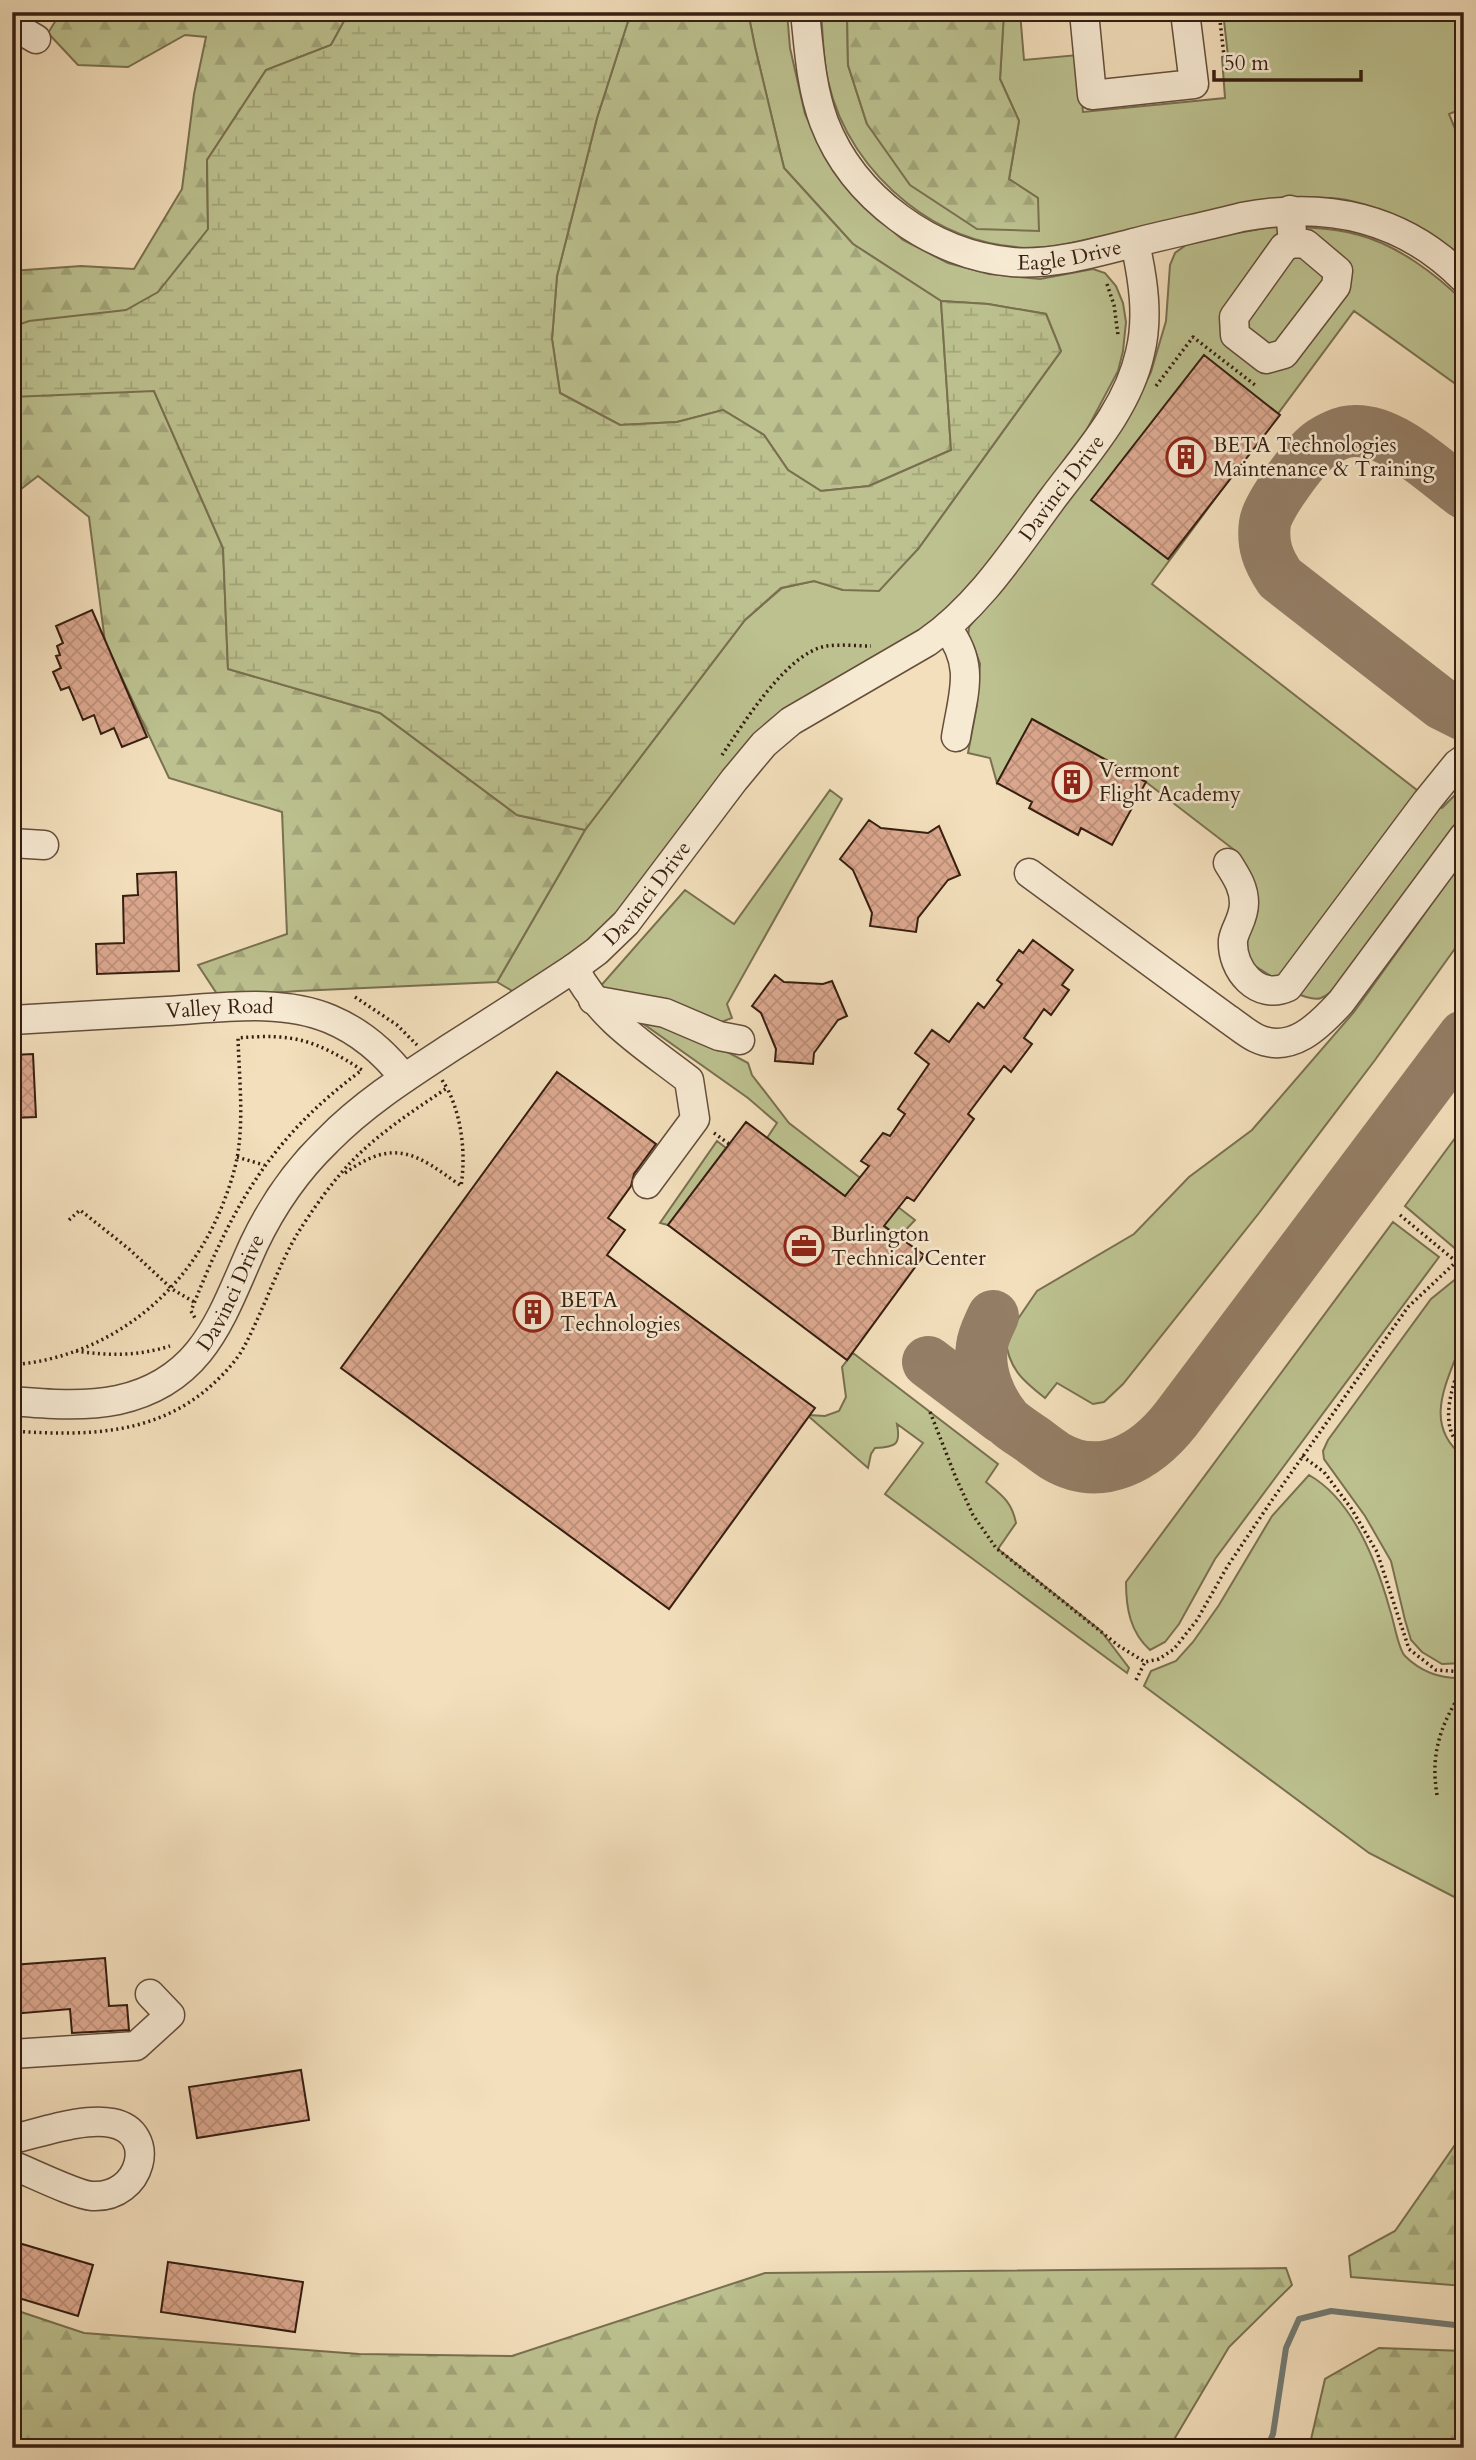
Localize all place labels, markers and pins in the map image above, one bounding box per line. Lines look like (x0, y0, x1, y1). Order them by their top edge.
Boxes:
place label: BETA Technologies Maintenance & Training (1213, 431, 1435, 484)
building icon: BETA Technologies Maintenance & Training (1165, 436, 1207, 478)
place label: Vermont Flight Academy (1099, 756, 1241, 809)
building icon: Vermont Flight Academy (1051, 761, 1093, 803)
place label: Burlington Technical Center (831, 1220, 986, 1273)
office icon: Burlington Technical Center (783, 1225, 825, 1267)
place label: BETA Technologies (560, 1286, 680, 1339)
building icon: BETA Technologies (512, 1291, 554, 1333)

